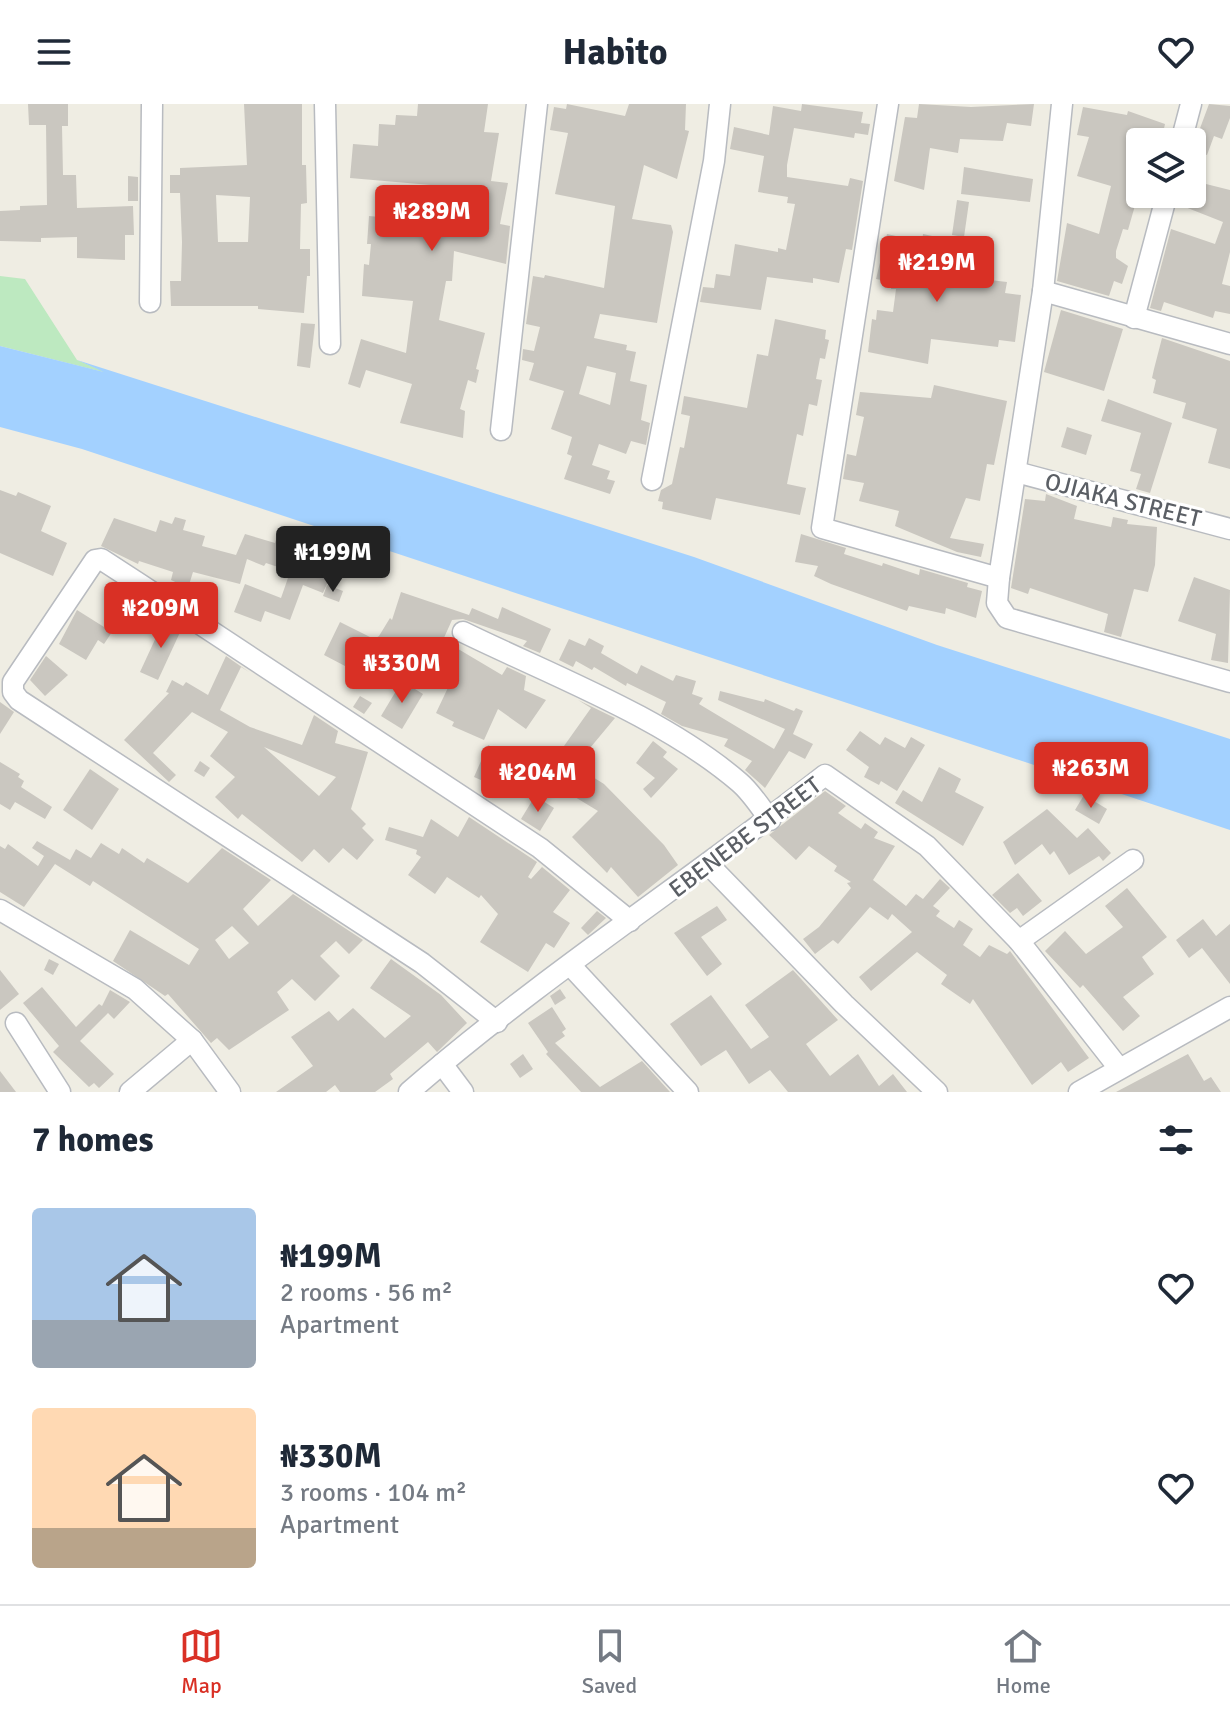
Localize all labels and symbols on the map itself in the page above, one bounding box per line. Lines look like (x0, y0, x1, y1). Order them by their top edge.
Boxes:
pin: ₦289M (376, 185, 488, 253)
pin: ₦219M (881, 236, 993, 304)
street label: OJIAKA STREET (1042, 466, 1204, 534)
pin: ₦199M (277, 526, 389, 594)
pin: ₦209M (105, 582, 217, 650)
pin: ₦330M (346, 637, 458, 705)
pin: ₦263M (1035, 742, 1147, 810)
pin: ₦204M (482, 746, 594, 814)
street label: EBENEBE STREET (663, 770, 827, 904)

